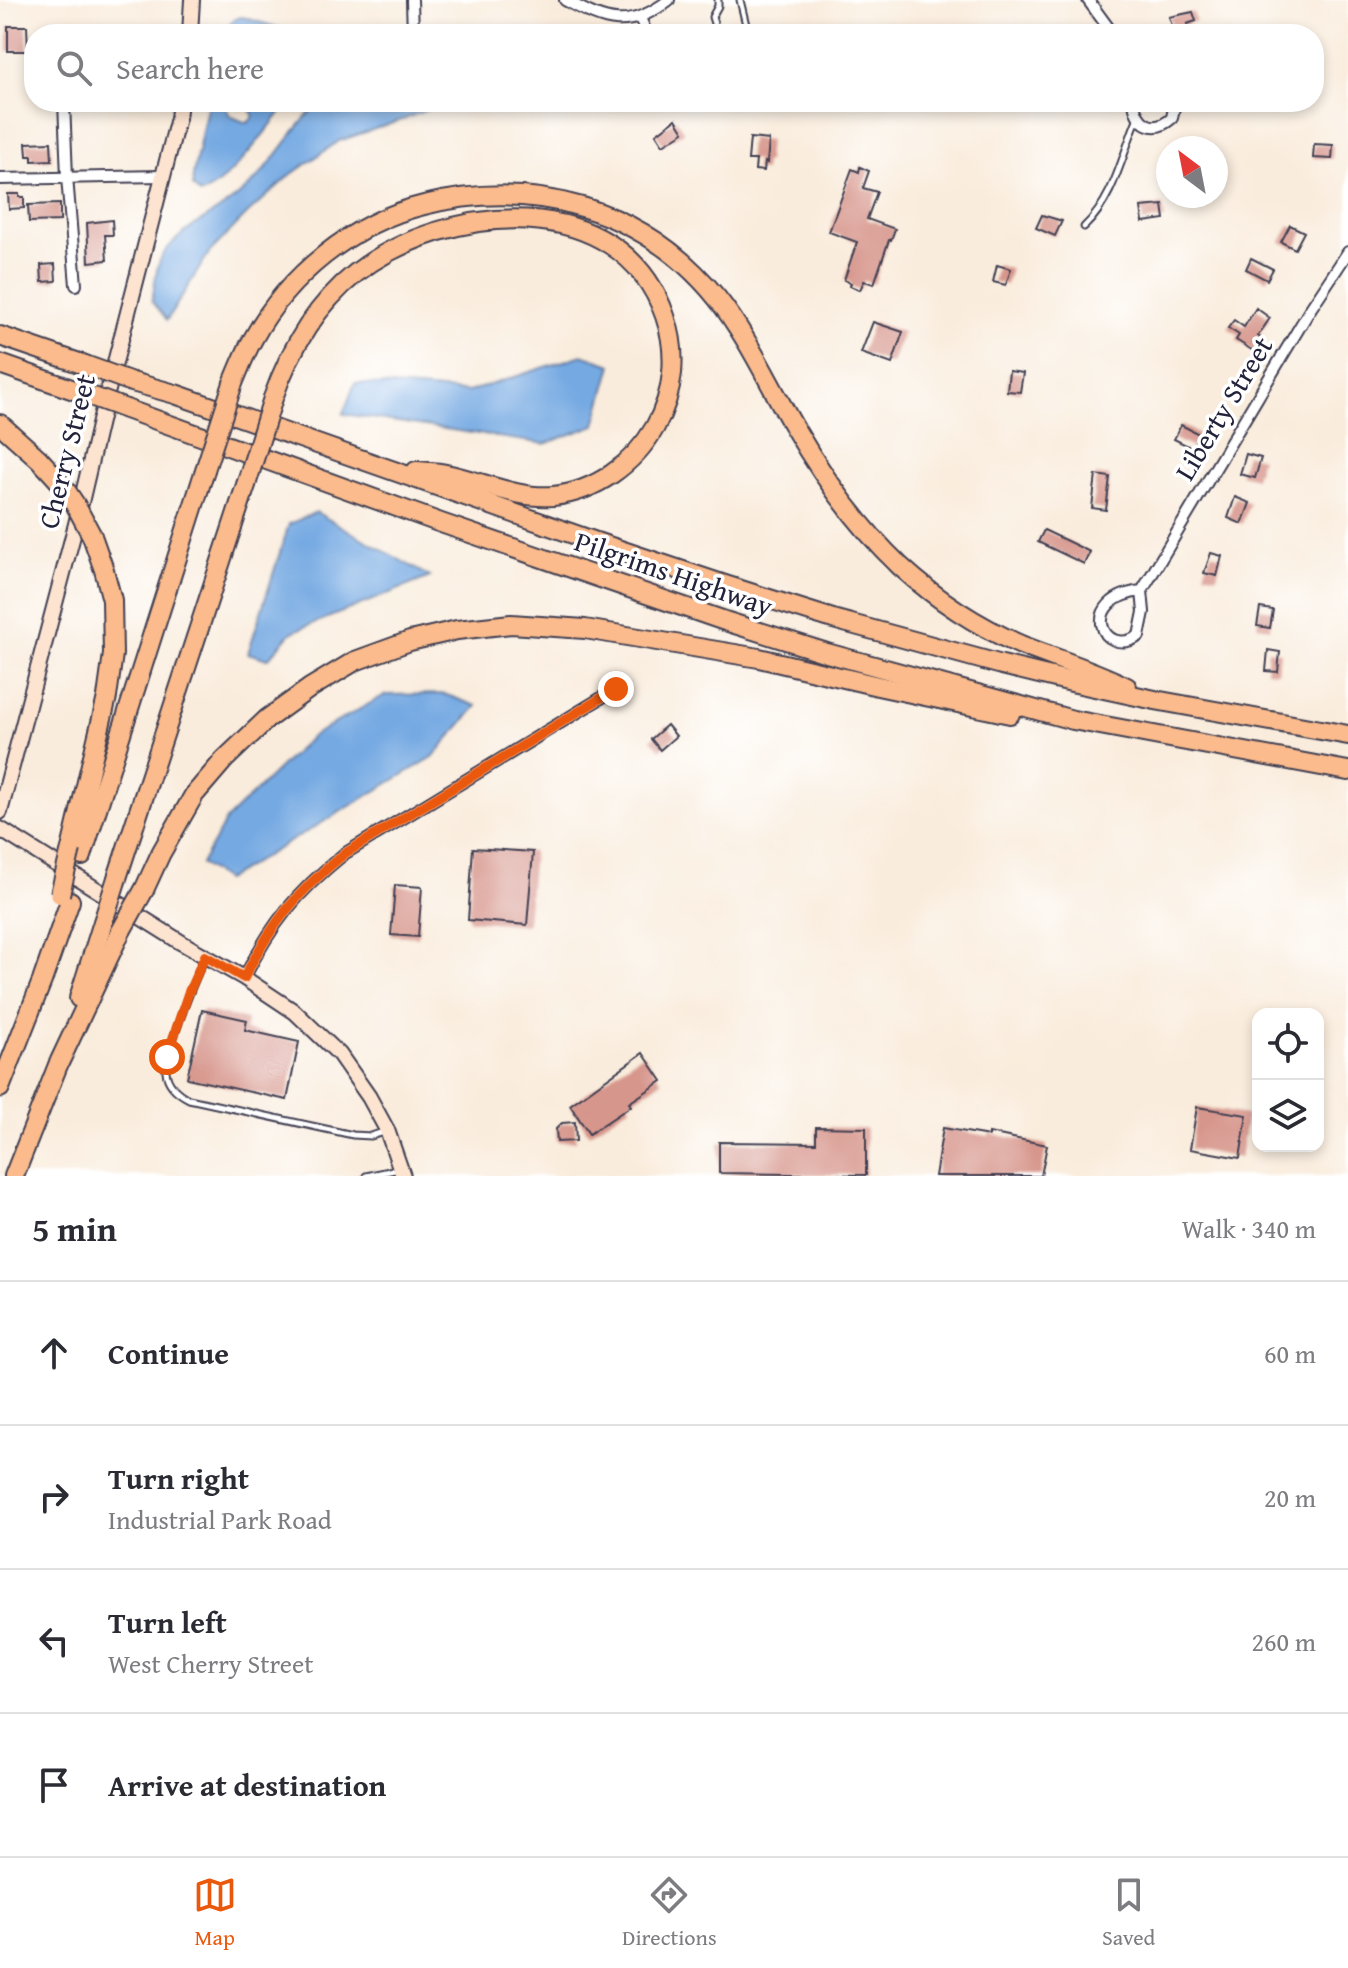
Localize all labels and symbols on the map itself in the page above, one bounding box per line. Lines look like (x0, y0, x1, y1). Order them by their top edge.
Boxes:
north arrow (1156, 136, 1228, 208)
street label: Liberty Street (1164, 328, 1282, 488)
street label: Cherry Street (27, 369, 105, 533)
street label: Pilgrims Highway (569, 520, 779, 626)
route end (598, 671, 634, 707)
route start (149, 1039, 185, 1075)

